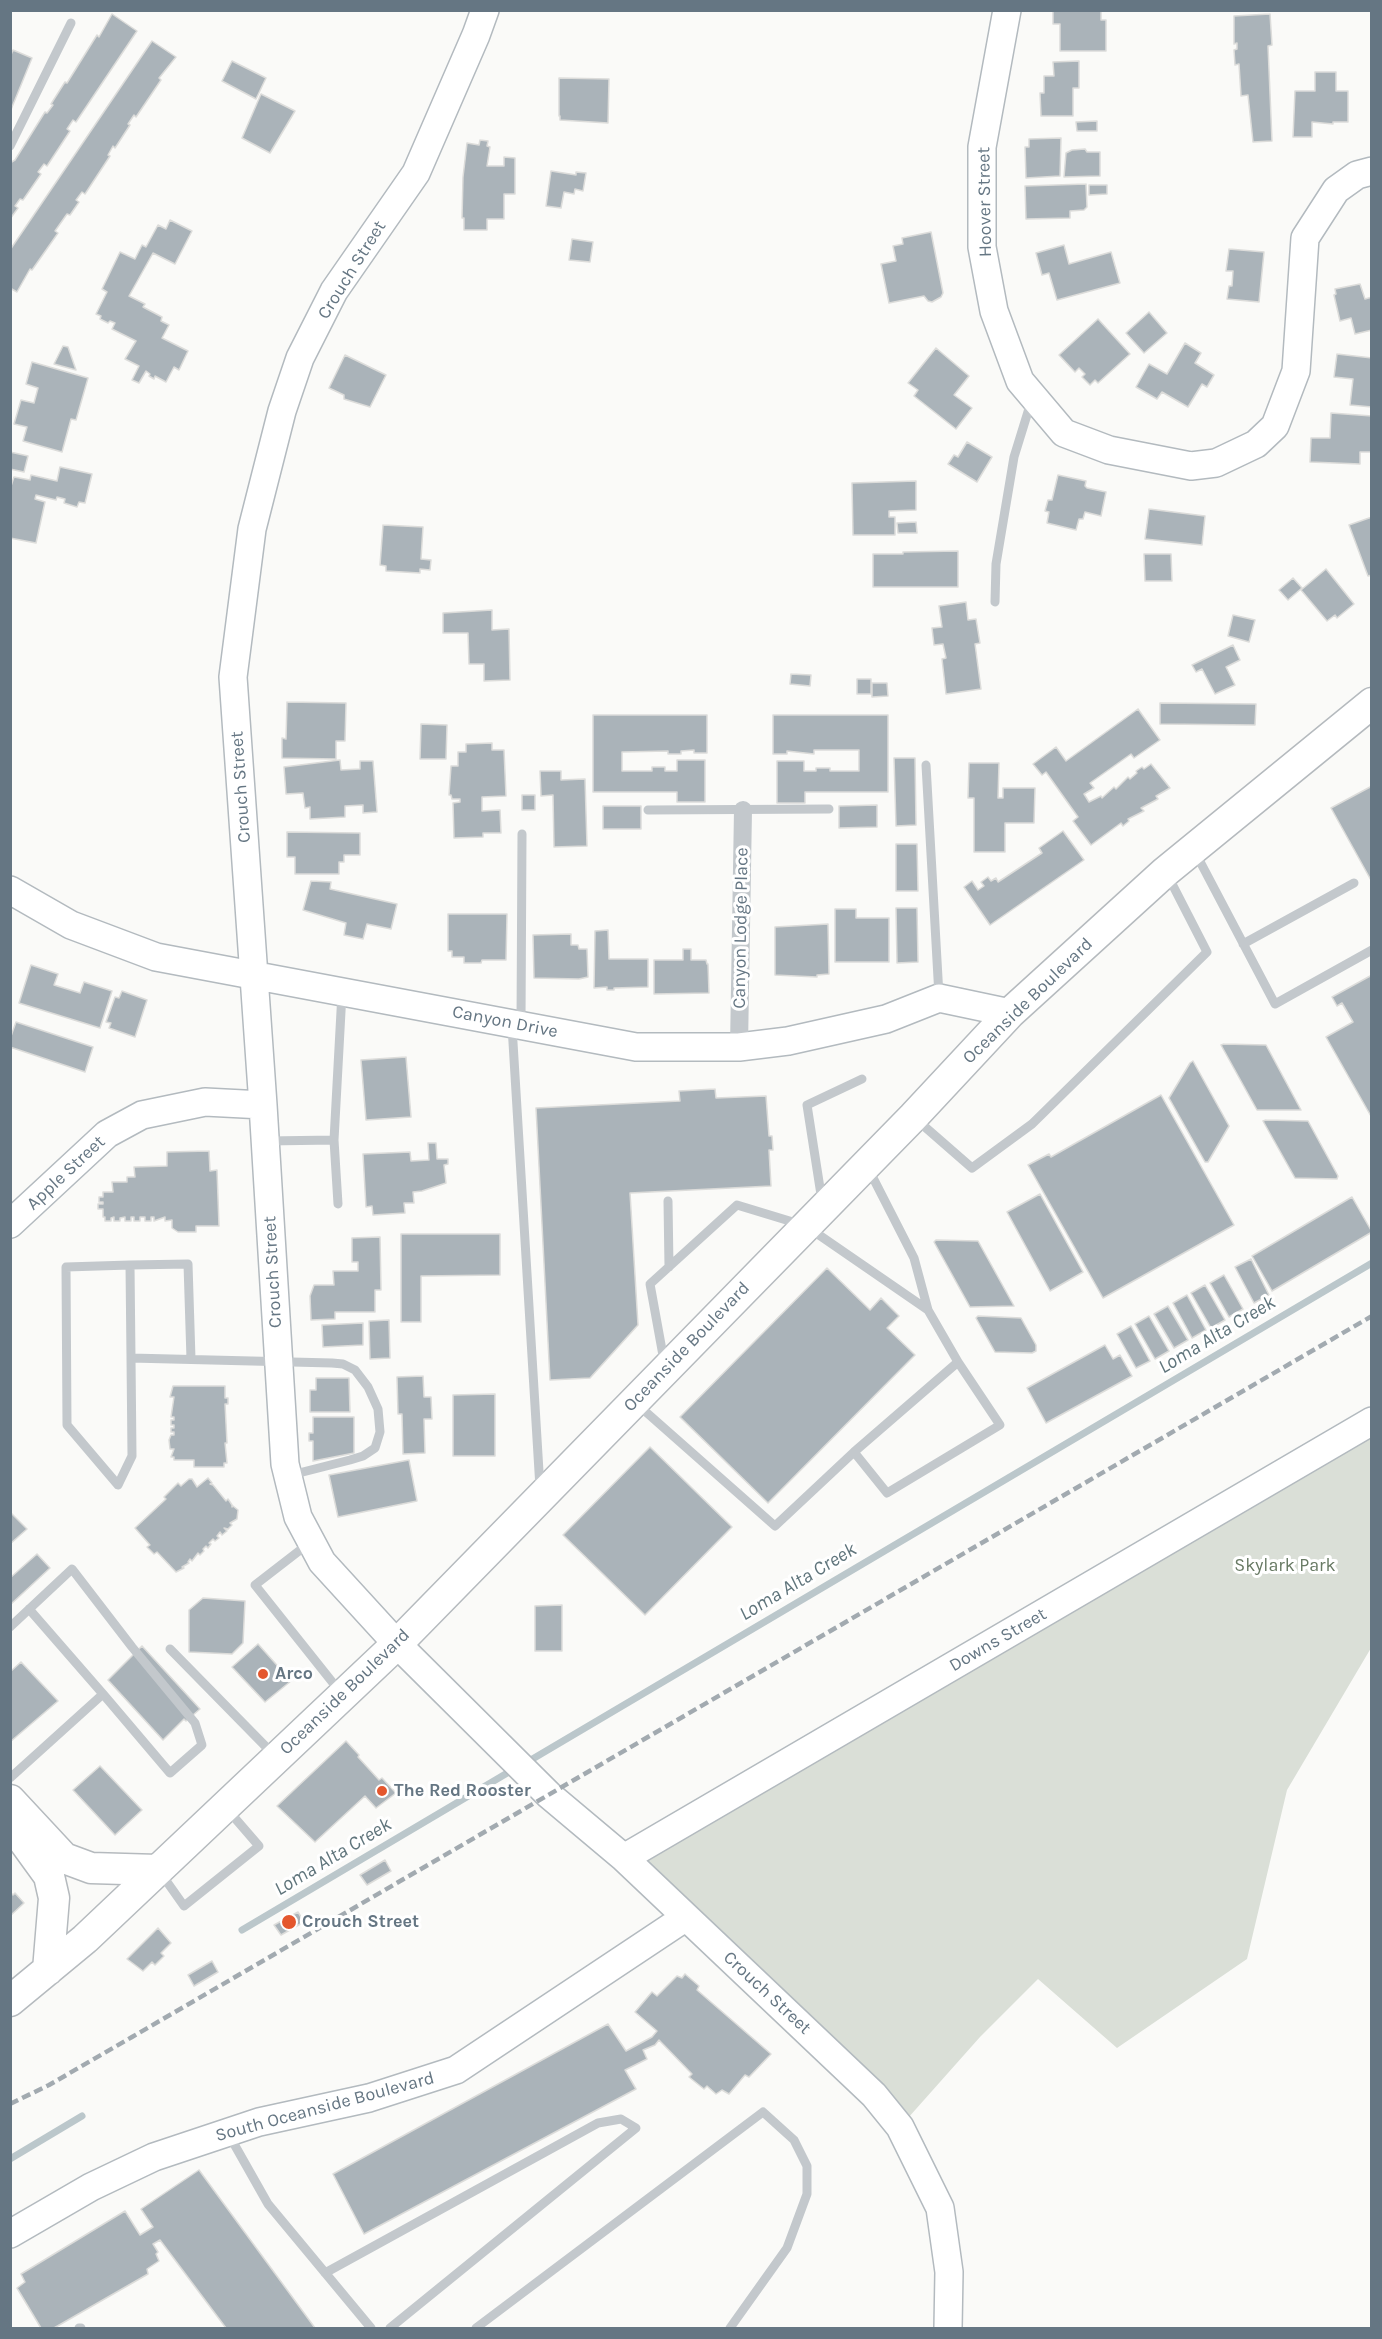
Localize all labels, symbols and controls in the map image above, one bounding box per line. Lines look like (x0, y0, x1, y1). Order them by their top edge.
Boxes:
street label: Hoover Street (973, 147, 997, 257)
street label: Crouch Street (313, 217, 391, 323)
street label: Crouch Street (226, 730, 256, 844)
street label: Canyon Lodge Place (729, 847, 753, 1009)
street label: Oceanside Boulevard (959, 933, 1097, 1069)
street label: Canyon Drive (450, 1001, 560, 1043)
street label: Apple Street (22, 1131, 110, 1215)
street label: Crouch Street (259, 1215, 287, 1329)
street label: Oceanside Boulevard (619, 1278, 755, 1416)
water label: Loma Alta Creek (1154, 1291, 1280, 1379)
water label: Loma Alta Creek (735, 1538, 861, 1626)
park label: Skylark Park (1234, 1555, 1336, 1577)
street label: Downs Street (946, 1603, 1050, 1677)
street label: Oceanside Boulevard (276, 1624, 414, 1760)
place label: Arco (275, 1663, 313, 1685)
marker: Arco (256, 1667, 270, 1681)
place label: The Red Rooster (394, 1780, 531, 1802)
marker: The Red Rooster (375, 1784, 389, 1798)
water label: Loma Alta Creek (270, 1813, 396, 1901)
place label: Crouch Street (302, 1911, 419, 1933)
marker: Crouch Street (280, 1913, 298, 1931)
street label: Crouch Street (719, 1947, 815, 2039)
street label: South Oceanside Boulevard (213, 2067, 437, 2147)

